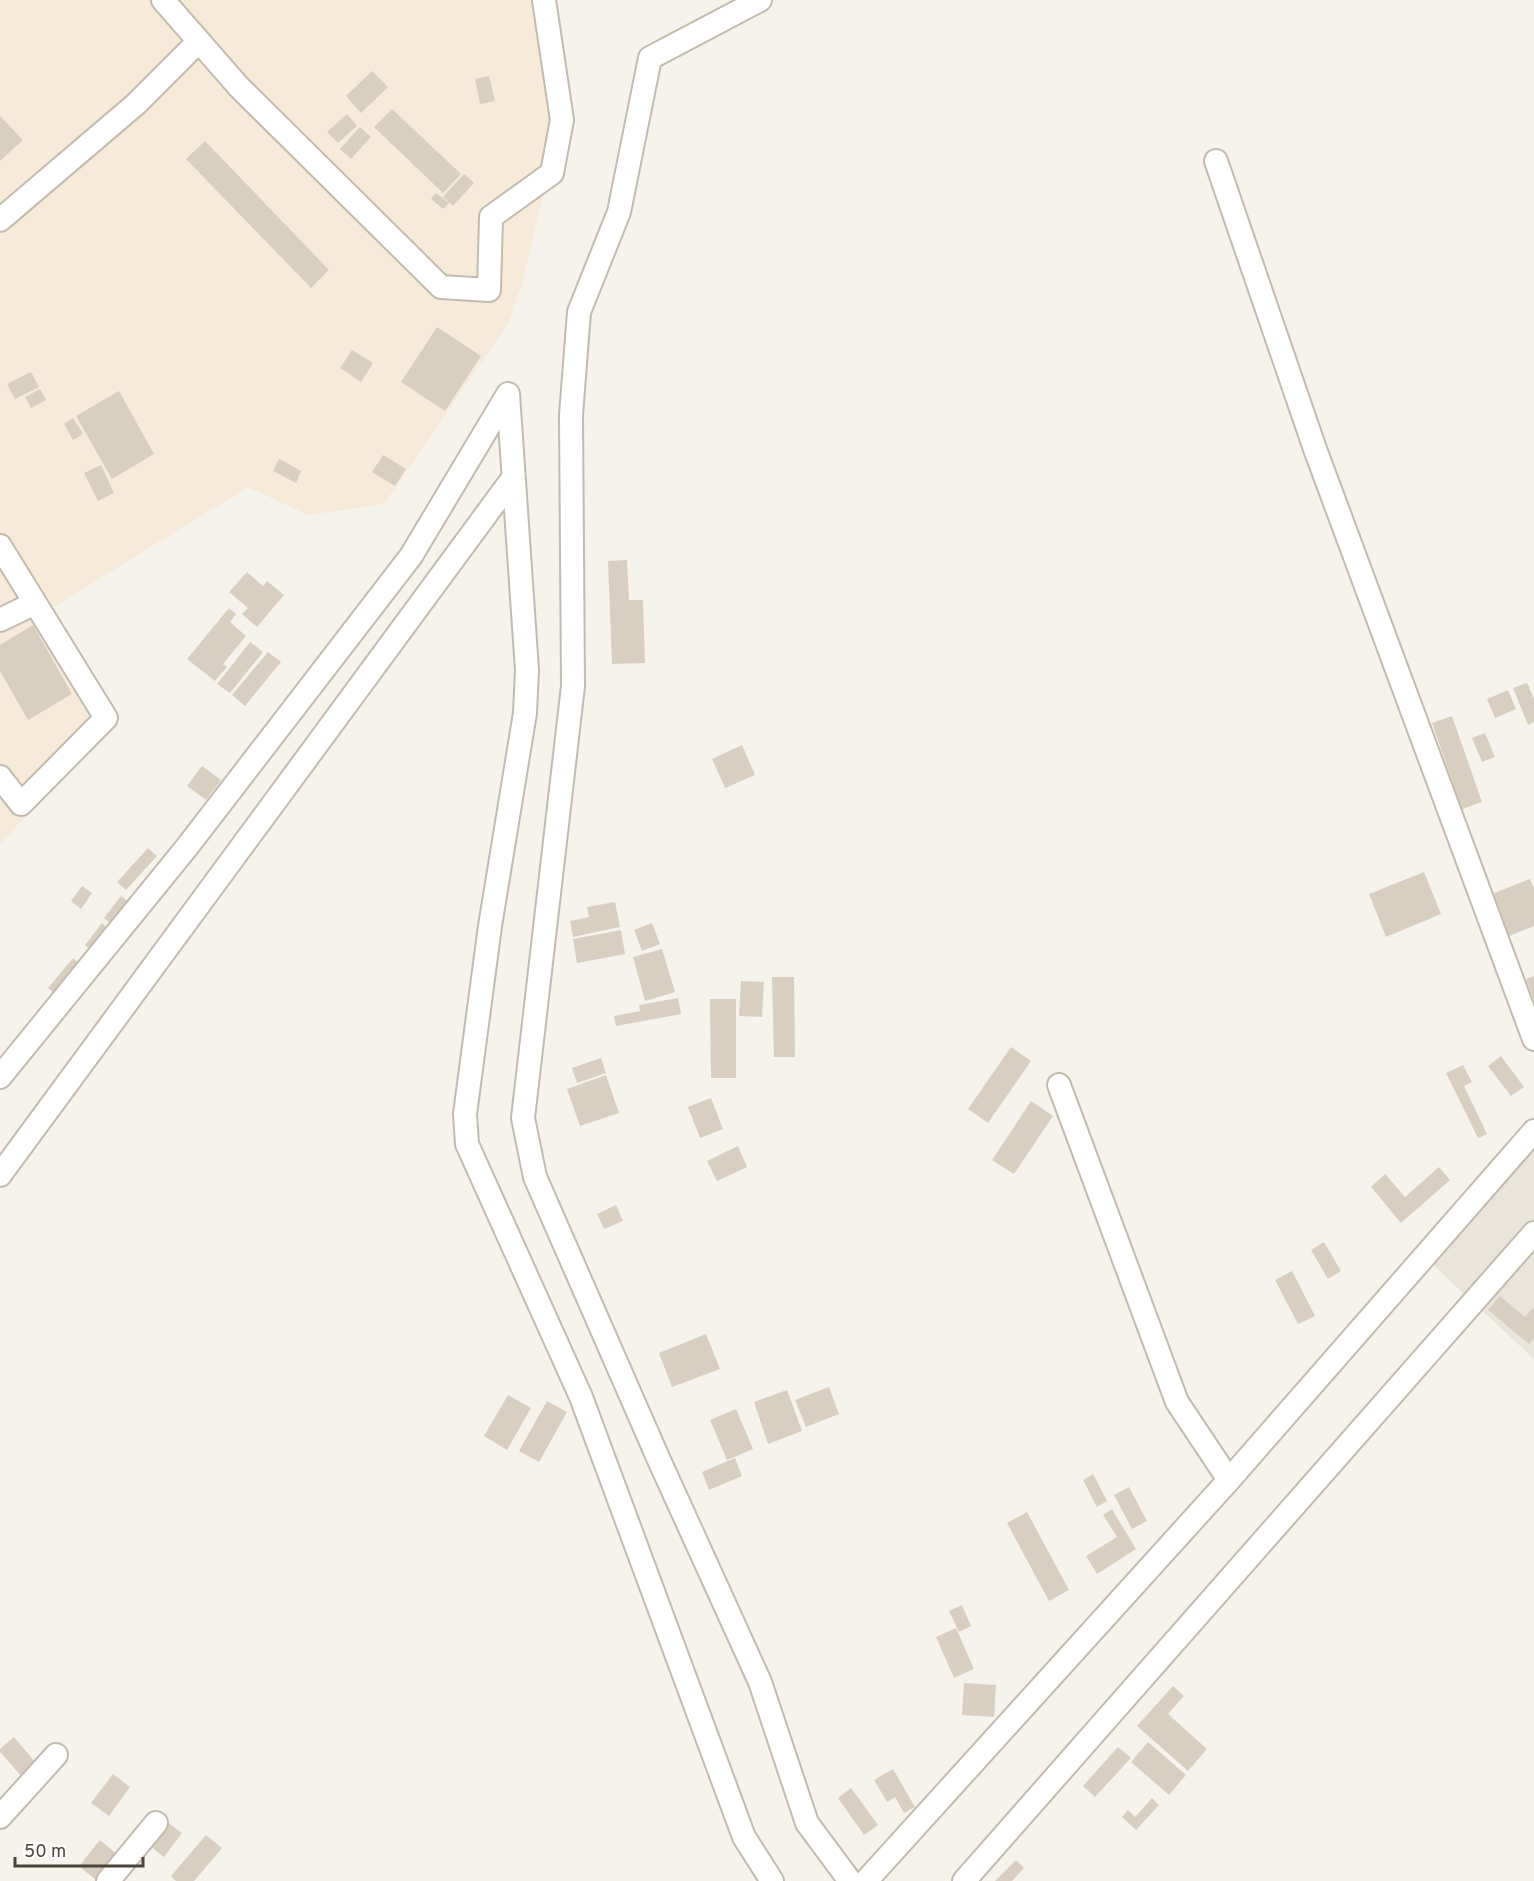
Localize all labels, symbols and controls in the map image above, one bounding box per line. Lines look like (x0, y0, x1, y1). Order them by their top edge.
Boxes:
scale bar (15, 1830, 142, 1868)
text: 50 m (24, 1841, 66, 1864)

